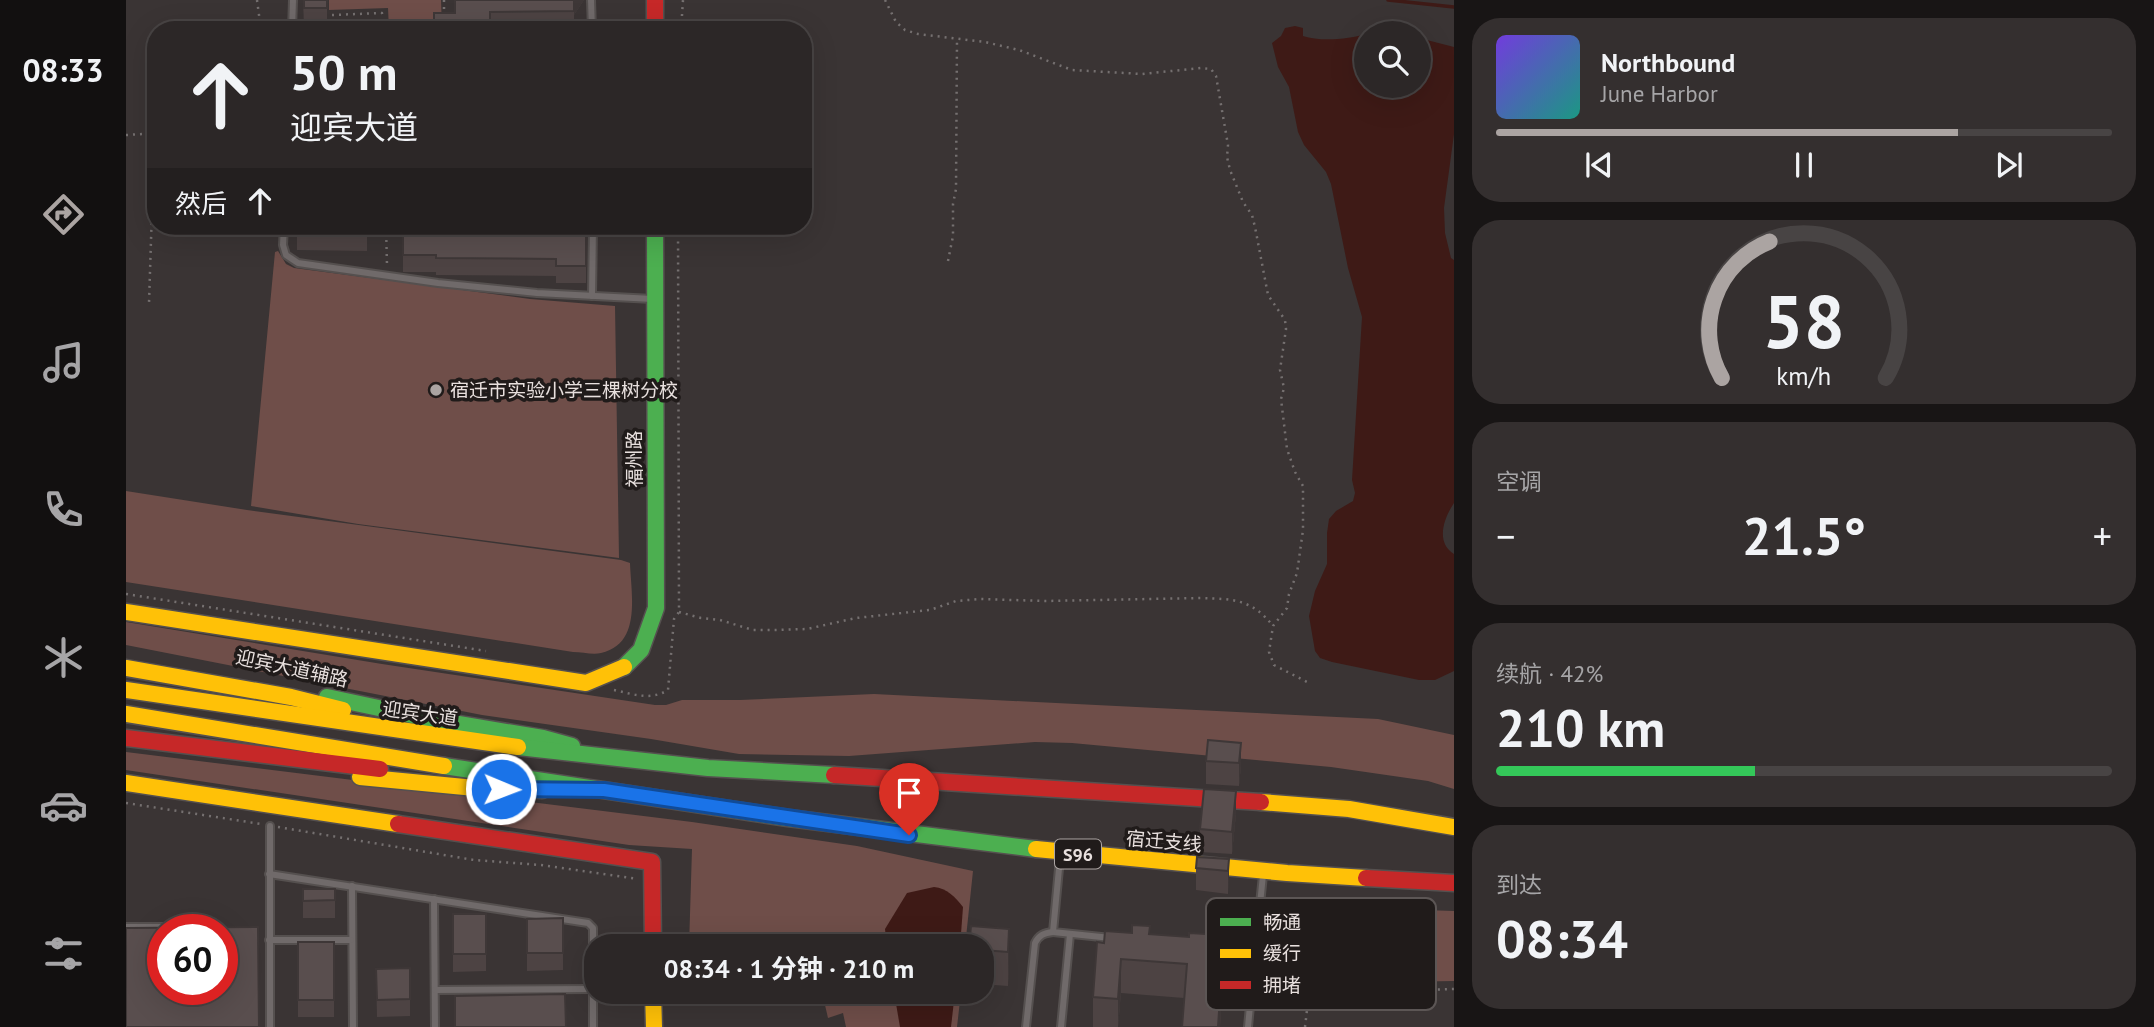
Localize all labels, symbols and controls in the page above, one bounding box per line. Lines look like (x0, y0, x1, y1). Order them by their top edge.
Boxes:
map controls (1354, 21, 1431, 98)
button: search (1354, 21, 1431, 98)
text: 50 m (290, 40, 397, 104)
text: Northbound (1601, 46, 1735, 79)
text: 08:33 (22, 49, 104, 91)
icon: ahead (175, 49, 266, 140)
text: June Harbor (1601, 79, 1718, 108)
text: 迎宾大道 (290, 106, 418, 148)
icon: previous (1580, 146, 1618, 184)
icon: pause (1785, 146, 1823, 184)
icon: next (1990, 146, 2028, 184)
icon: ahead (241, 182, 279, 220)
text: 然后 (175, 187, 227, 220)
icon: directions (39, 190, 88, 239)
text: 58 (1763, 274, 1845, 368)
icon: music (39, 338, 88, 387)
text: km/h (1777, 359, 1831, 391)
place label: 宿迁市实验小学三棵树分校 (450, 378, 678, 402)
marker: 宿迁市实验小学三棵树分校 (428, 382, 444, 398)
street label: 福州路 (622, 430, 646, 488)
text: 空调 (1496, 467, 1542, 496)
icon: phone (39, 485, 88, 534)
text: 21.5° (1742, 502, 1866, 569)
text: − (1496, 511, 1515, 560)
text: + (2093, 511, 2112, 560)
icon: climate (39, 633, 88, 682)
street label: 迎宾大道辅路 (234, 644, 350, 692)
text: 续航 · 42% (1496, 659, 1603, 688)
text: 210 km (1496, 694, 1665, 761)
street label: 迎宾大道 (381, 696, 459, 730)
position arrow (464, 752, 538, 826)
pin (879, 763, 939, 835)
icon: arrive (890, 774, 928, 812)
icon: car (39, 781, 88, 830)
street label: 宿迁支线 (1125, 826, 1203, 856)
road number: S96 (1055, 840, 1101, 868)
text: 到达 (1496, 870, 1542, 899)
legend (1206, 898, 1436, 1010)
text: 08:34 (1496, 905, 1628, 972)
text: 畅通 (1263, 910, 1301, 934)
speed limit sign: 60 (147, 914, 238, 1005)
icon: filters (39, 929, 88, 978)
text: 缓行 (1263, 941, 1301, 965)
text: 08:34 · 1 分钟 · 210 m (664, 952, 914, 985)
text: 拥堵 (1263, 973, 1301, 997)

